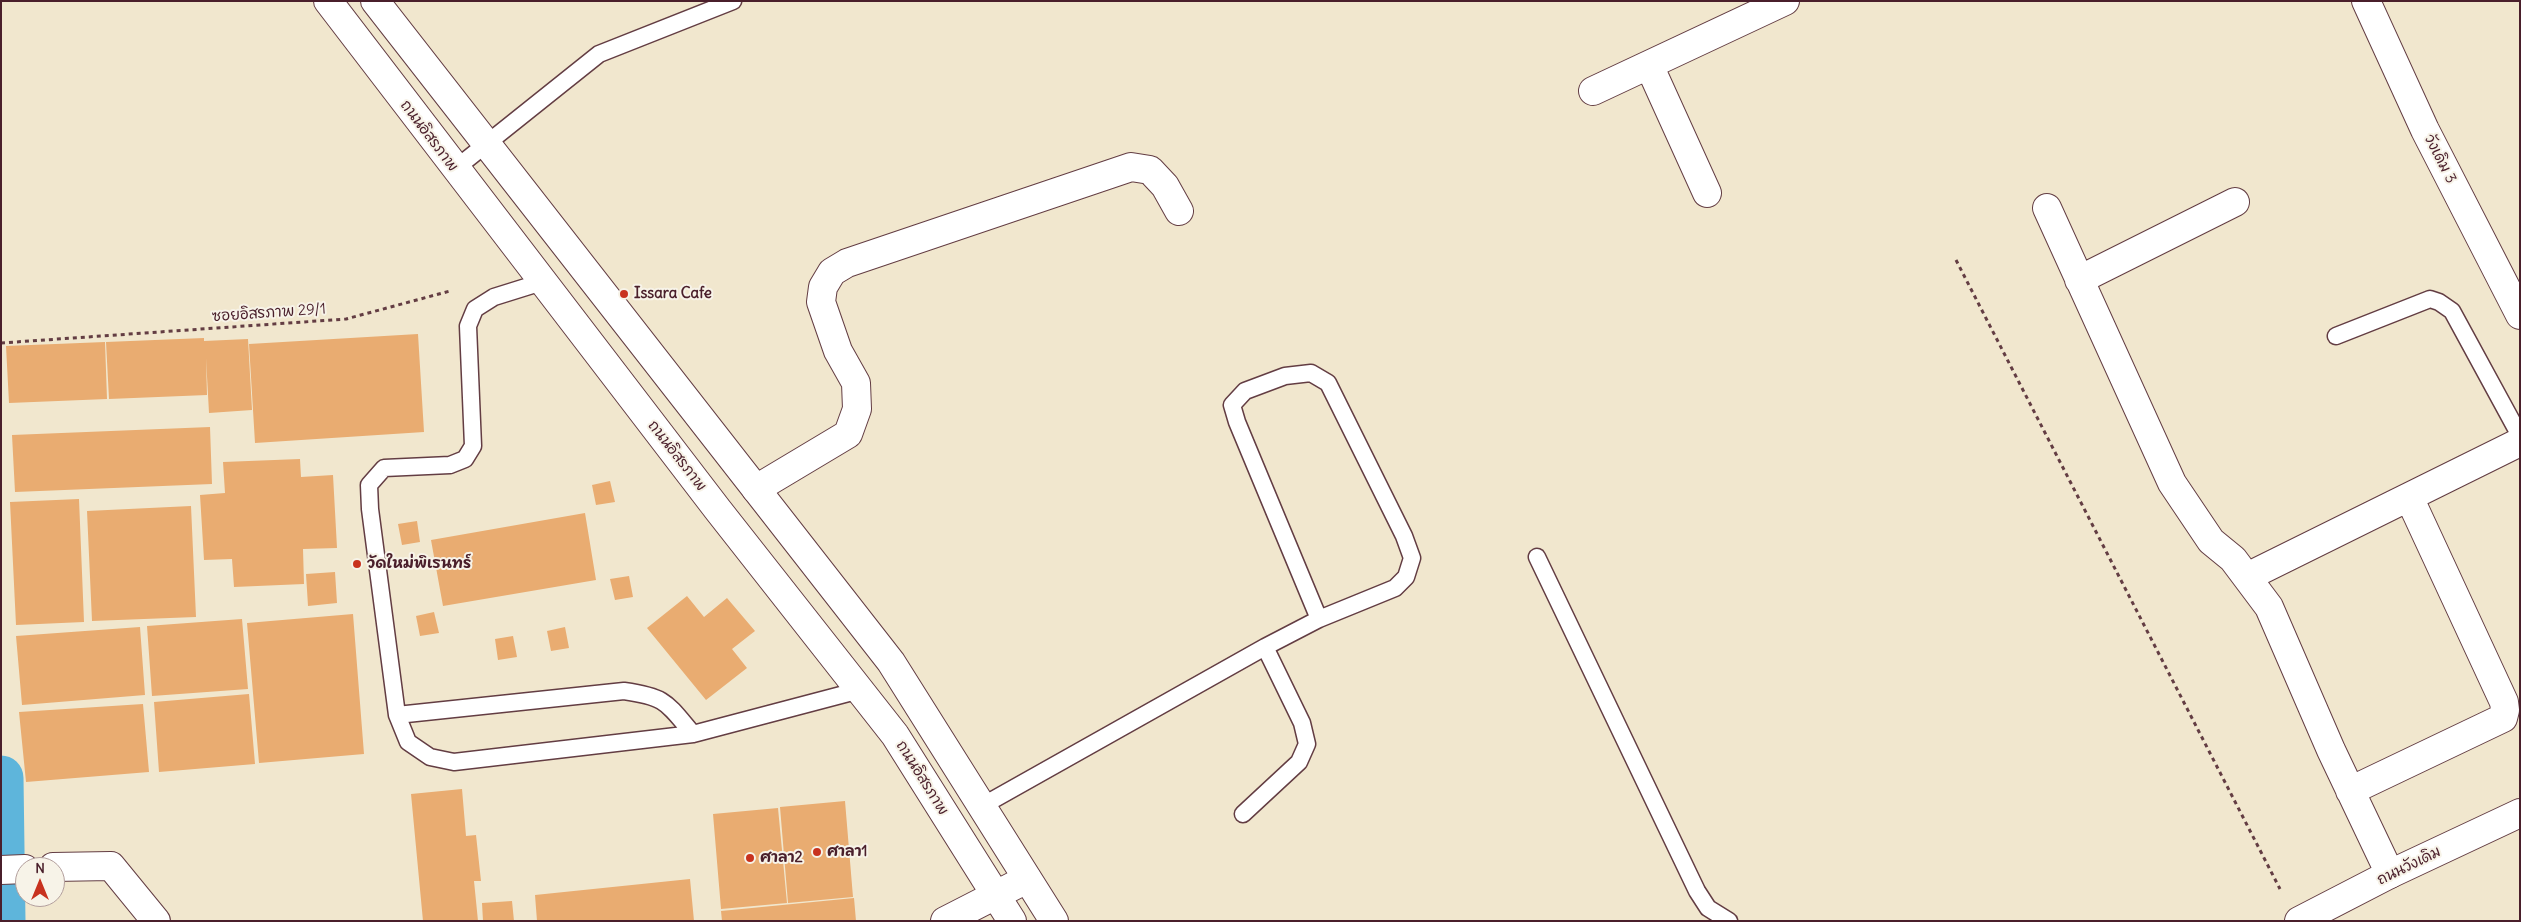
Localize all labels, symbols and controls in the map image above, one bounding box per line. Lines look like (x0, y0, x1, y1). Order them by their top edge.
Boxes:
street label: ถนนอิสรภาพ (396, 97, 462, 175)
street label: วังเดิม 3 (2420, 132, 2460, 186)
place label: Issara Cafe (634, 285, 712, 303)
marker: Issara Cafe (618, 288, 630, 300)
street label: ซอยอิสรภาพ 29/1 (211, 300, 327, 326)
street label: ถนนอิสรภาพ (644, 417, 710, 495)
place label: วัดใหม่พิเรนทร์ (367, 555, 471, 573)
marker: วัดใหม่พิเรนทร์ (351, 558, 363, 570)
street label: ถนนอิสรภาพ (892, 737, 952, 819)
place label: ศาลา1 (827, 843, 867, 861)
street label: ถนนวังเดิม (2374, 843, 2444, 889)
marker: ศาลา1 (811, 846, 823, 858)
place label: ศาลา2 (760, 849, 803, 867)
marker: ศาลา2 (744, 852, 756, 864)
north arrow (15, 857, 65, 907)
text: N (35, 859, 45, 877)

